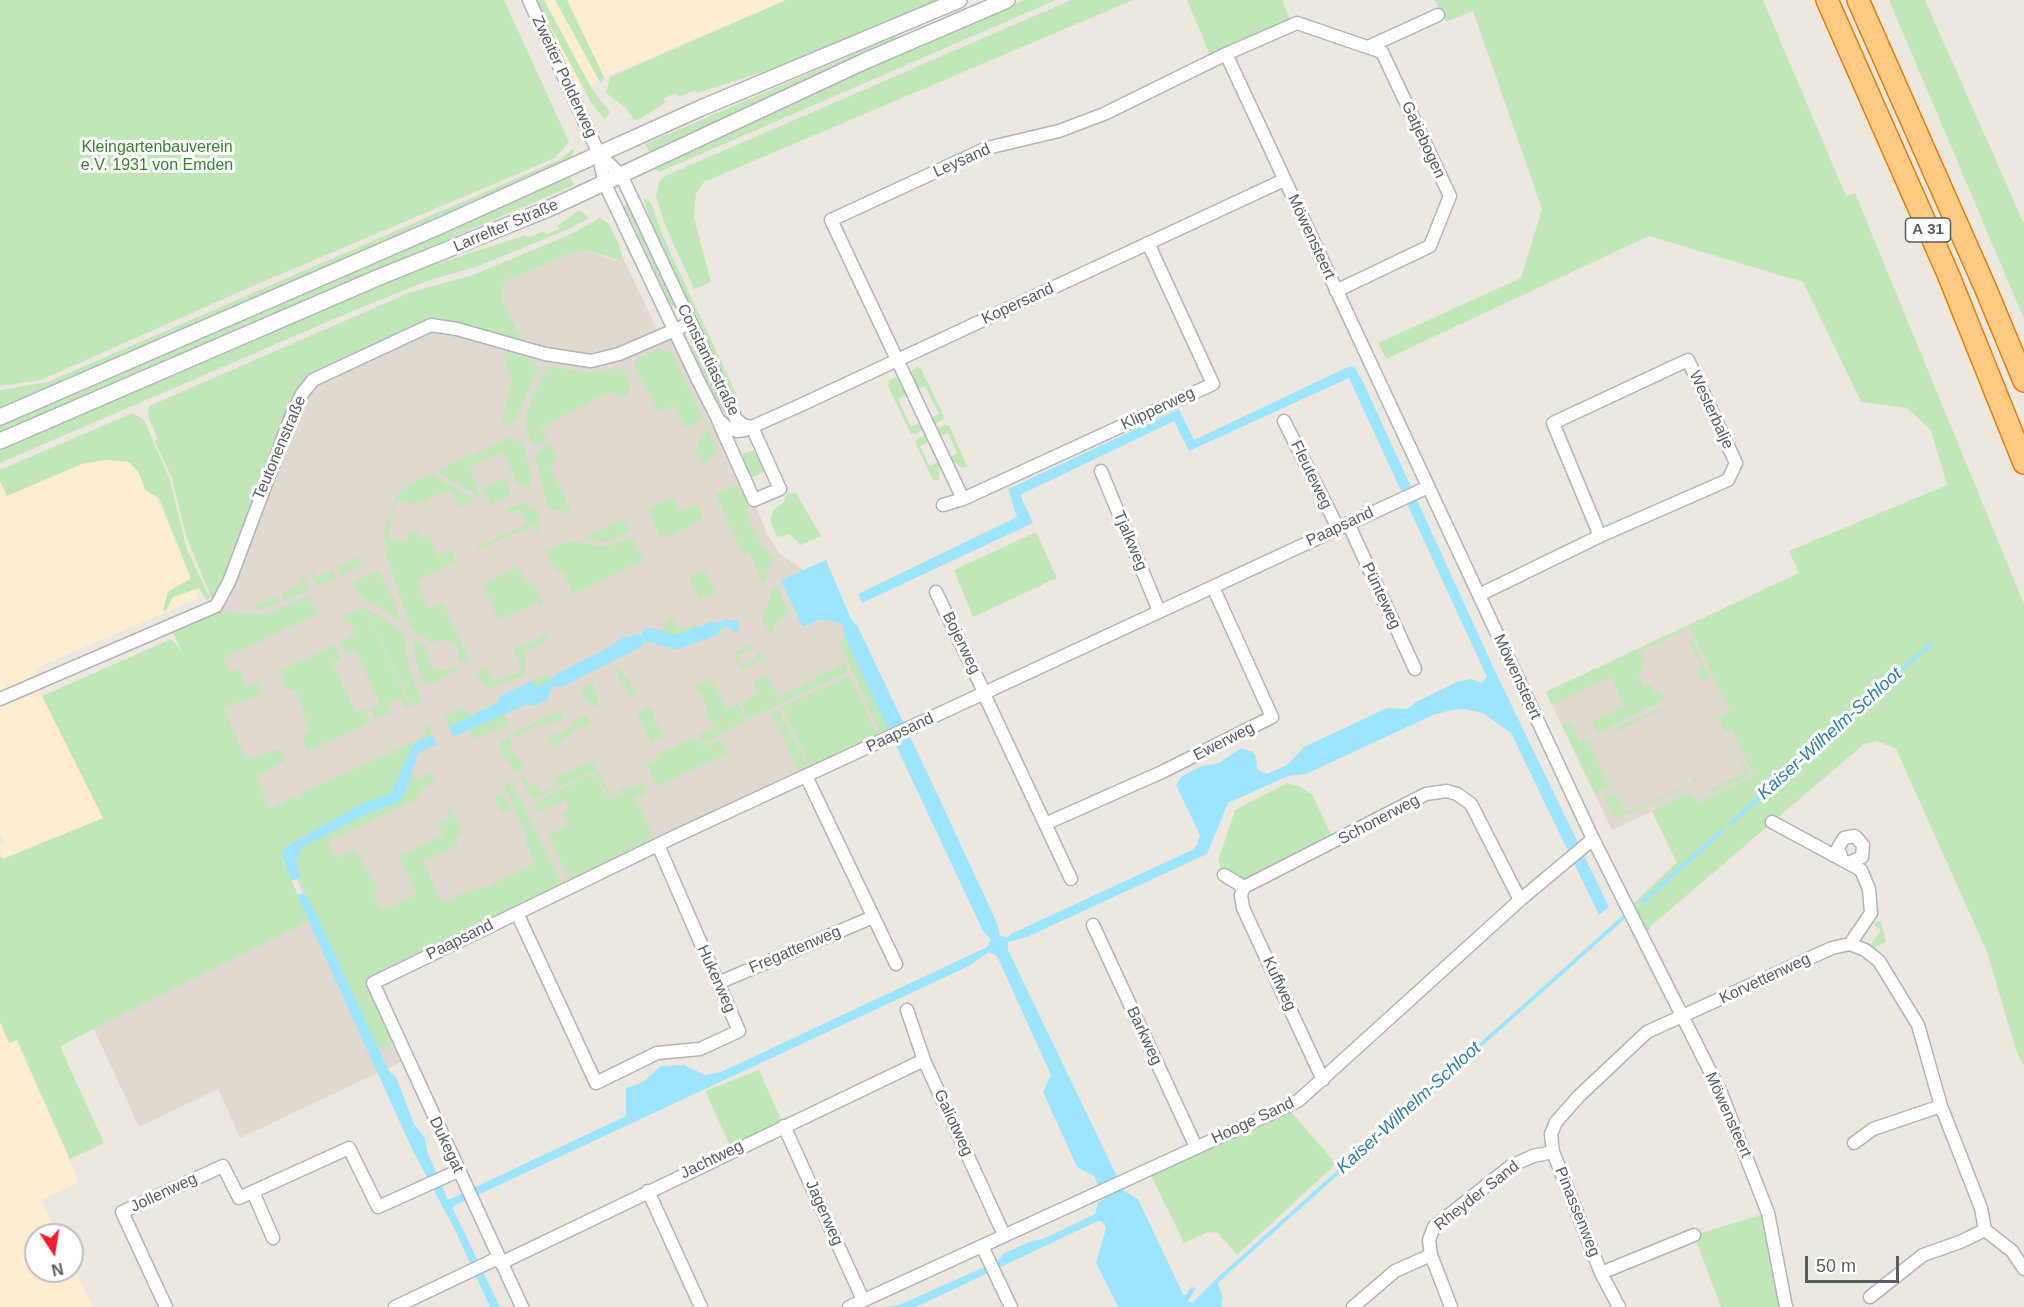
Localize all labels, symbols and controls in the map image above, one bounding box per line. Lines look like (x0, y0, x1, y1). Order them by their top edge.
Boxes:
street label: Zweiter Polderweg (527, 13, 601, 141)
street label: Gatjebogen (1397, 98, 1449, 182)
park label: Kleingartenbauverein e.V. 1931 von Emden (81, 138, 233, 176)
street label: Leysand (930, 140, 994, 182)
street label: Möwensteert (1283, 191, 1339, 283)
street label: Larrelter Straße (451, 195, 561, 257)
road number: A 31 (1906, 218, 1950, 242)
street label: Kopersand (979, 279, 1057, 329)
street label: Constantiastraße (673, 301, 743, 419)
street label: Westerbalje (1685, 368, 1737, 452)
street label: Klipperweg (1118, 384, 1198, 434)
street label: Teutonenstraße (249, 393, 311, 503)
street label: Fleuteweg (1286, 438, 1336, 512)
street label: Paapsand (1303, 503, 1377, 551)
street label: Tjalkweg (1109, 508, 1151, 574)
street label: Pünteweg (1357, 560, 1405, 632)
street label: Bojerweg (938, 609, 984, 677)
street label: Möwensteert (1489, 631, 1545, 723)
water label: Kaiser-Wilhelm-Schloot (1753, 664, 1907, 804)
street label: Paapsand (863, 709, 937, 757)
street label: Ewerweg (1190, 719, 1258, 765)
street label: Schonerweg (1335, 791, 1423, 849)
street label: Paapsand (423, 916, 497, 964)
street label: Fregattenweg (746, 922, 844, 978)
street label: Hukerweg (693, 942, 739, 1016)
street label: Korvettenweg (1717, 950, 1813, 1008)
street label: Kuffweg (1258, 954, 1300, 1014)
street label: Barkweg (1122, 1004, 1166, 1068)
water label: Kaiser-Wilhelm-Schloot (1332, 1038, 1486, 1178)
street label: Möwensteert (1701, 1069, 1755, 1161)
street label: Galiotweg (929, 1087, 977, 1159)
street label: Hooge Sand (1209, 1094, 1297, 1148)
street label: Dukegat (425, 1114, 467, 1176)
street label: Jachtweg (677, 1137, 747, 1183)
street label: Rheyder Sand (1431, 1157, 1523, 1235)
street label: Pinassenweg (1550, 1164, 1604, 1260)
street label: Jollenweg (128, 1169, 200, 1217)
street label: Jagerweg (801, 1177, 847, 1249)
north arrow (24, 1223, 84, 1283)
scale bar (1808, 1244, 1902, 1282)
text: 50 m (1816, 1256, 1856, 1276)
text: N (50, 1260, 65, 1279)

